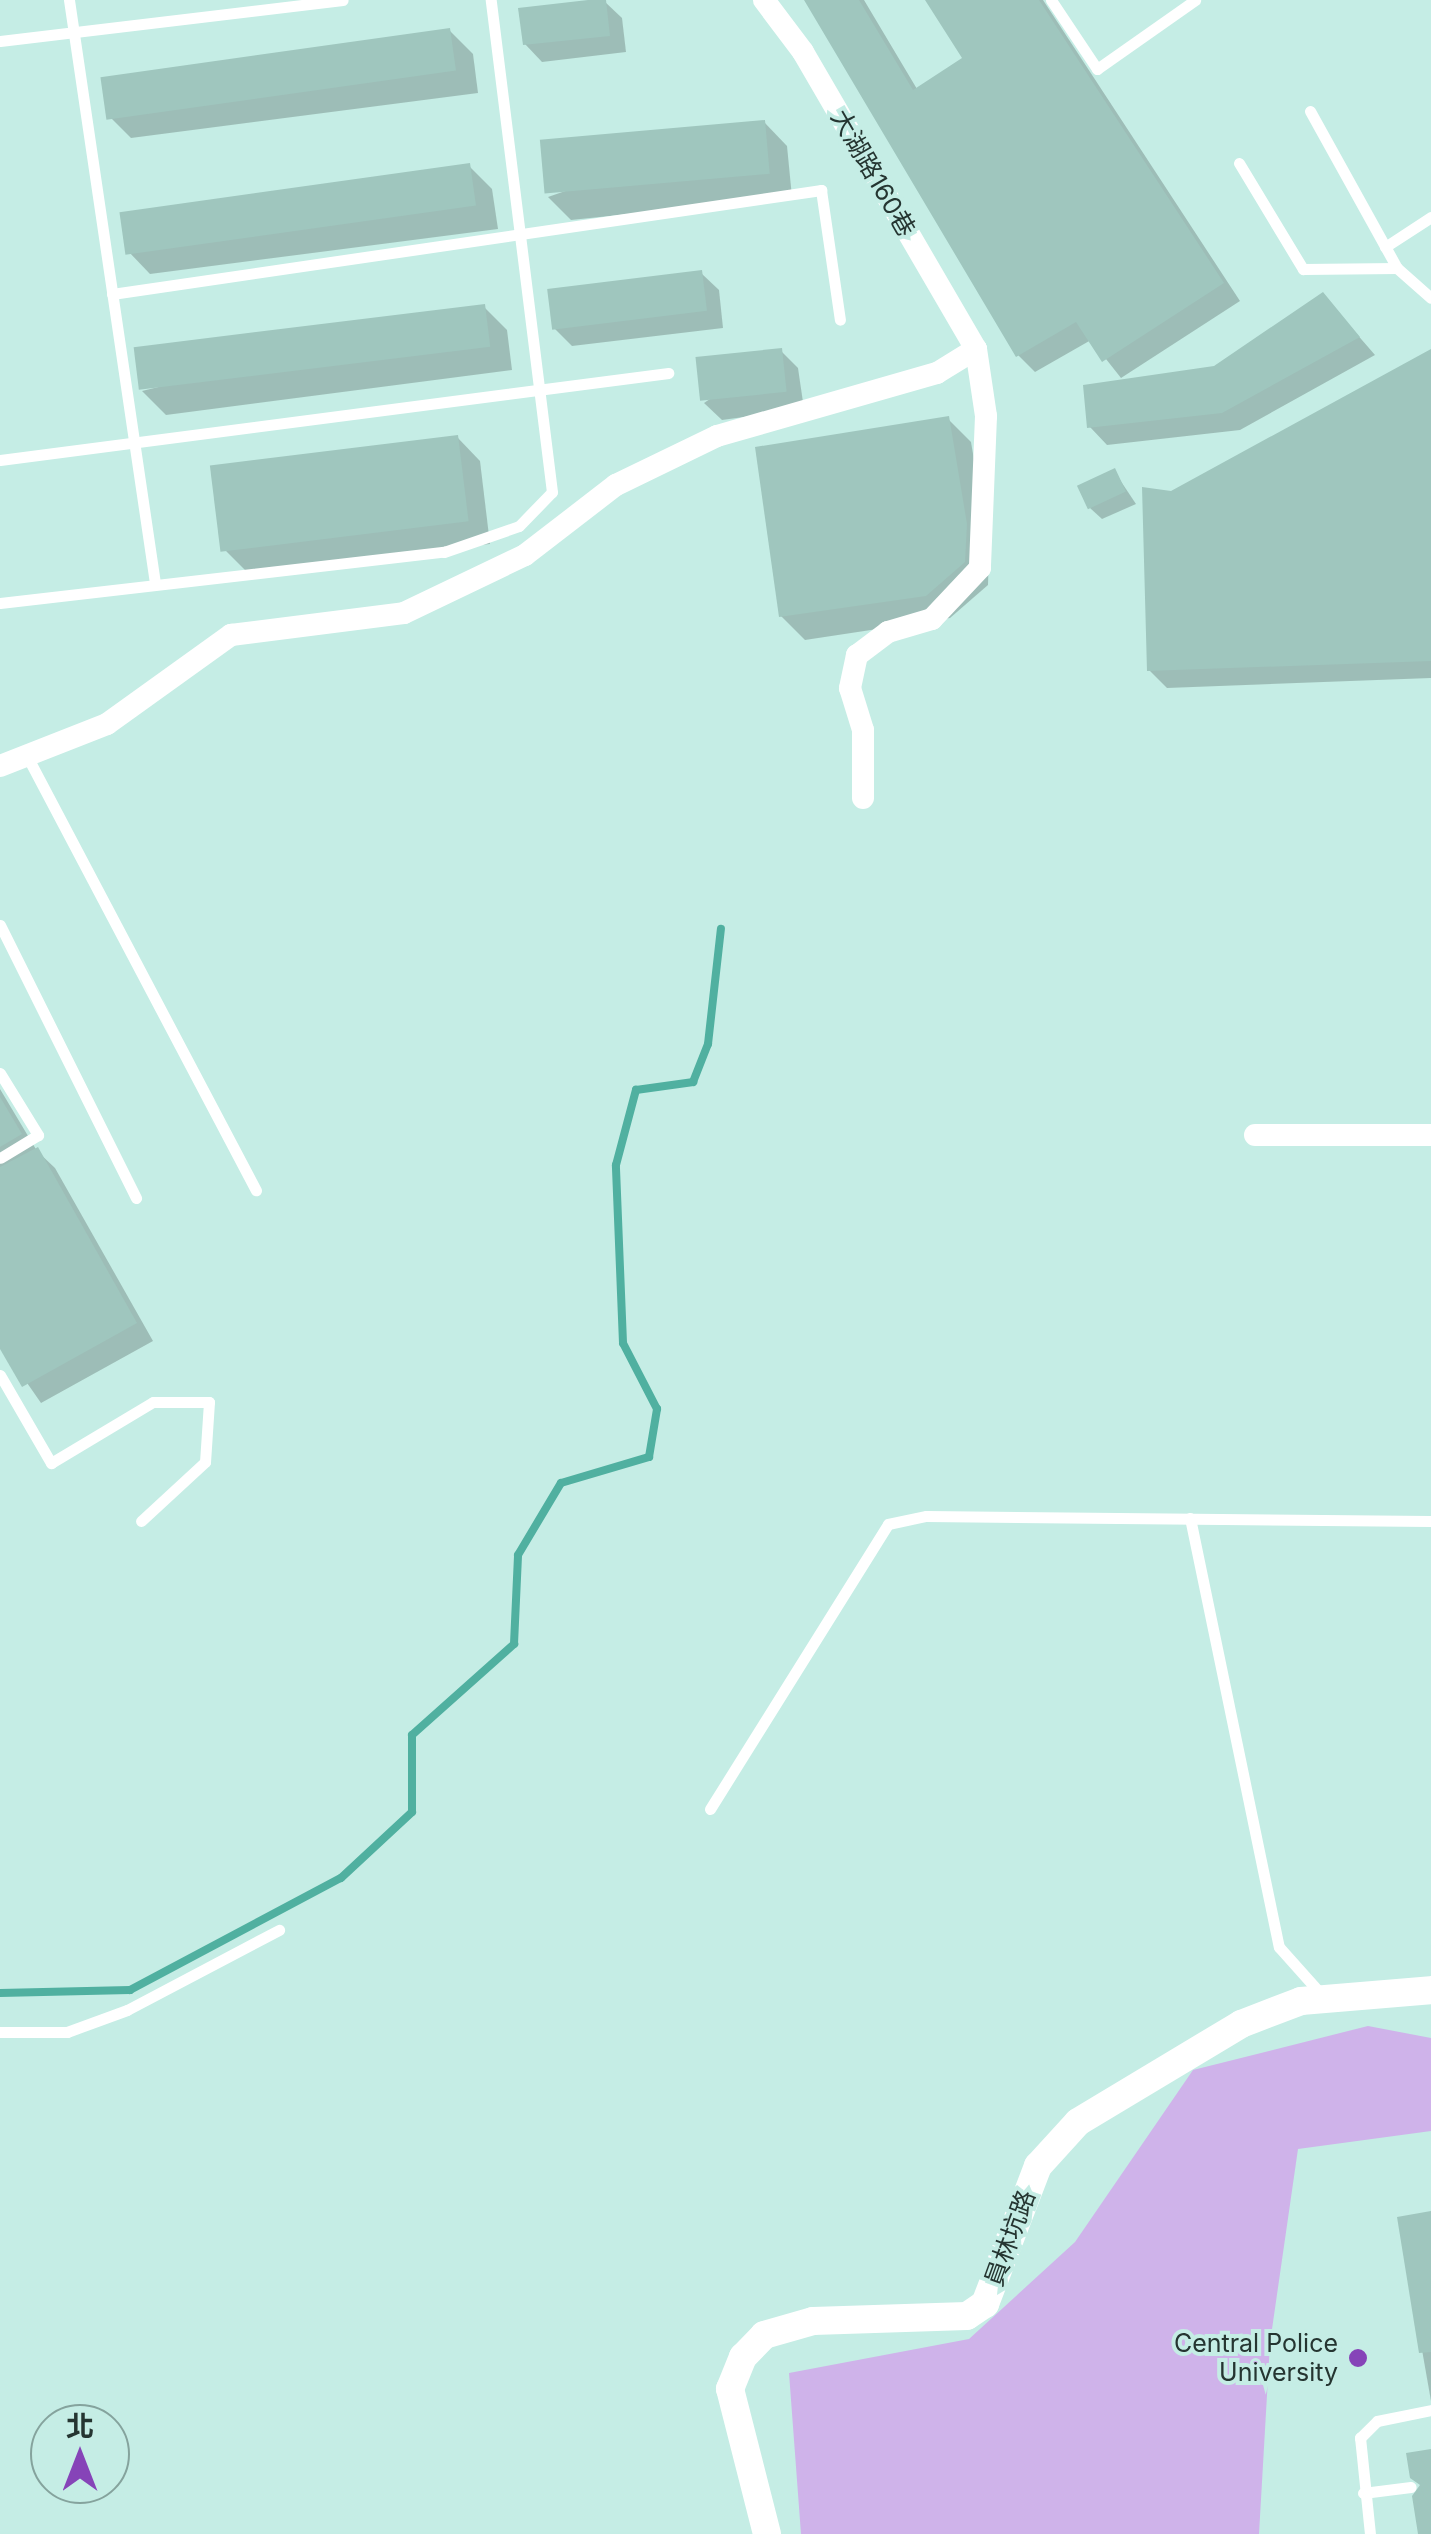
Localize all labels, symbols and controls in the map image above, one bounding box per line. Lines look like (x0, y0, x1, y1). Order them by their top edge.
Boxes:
street label: 大湖路160巷 (825, 104, 921, 242)
street label: 員林坑路 (979, 2186, 1041, 2290)
place label: Central Police University (1174, 2329, 1338, 2388)
marker: Central Police University (1347, 2347, 1369, 2369)
north arrow (30, 2404, 130, 2504)
text: 北 (66, 2409, 94, 2443)

